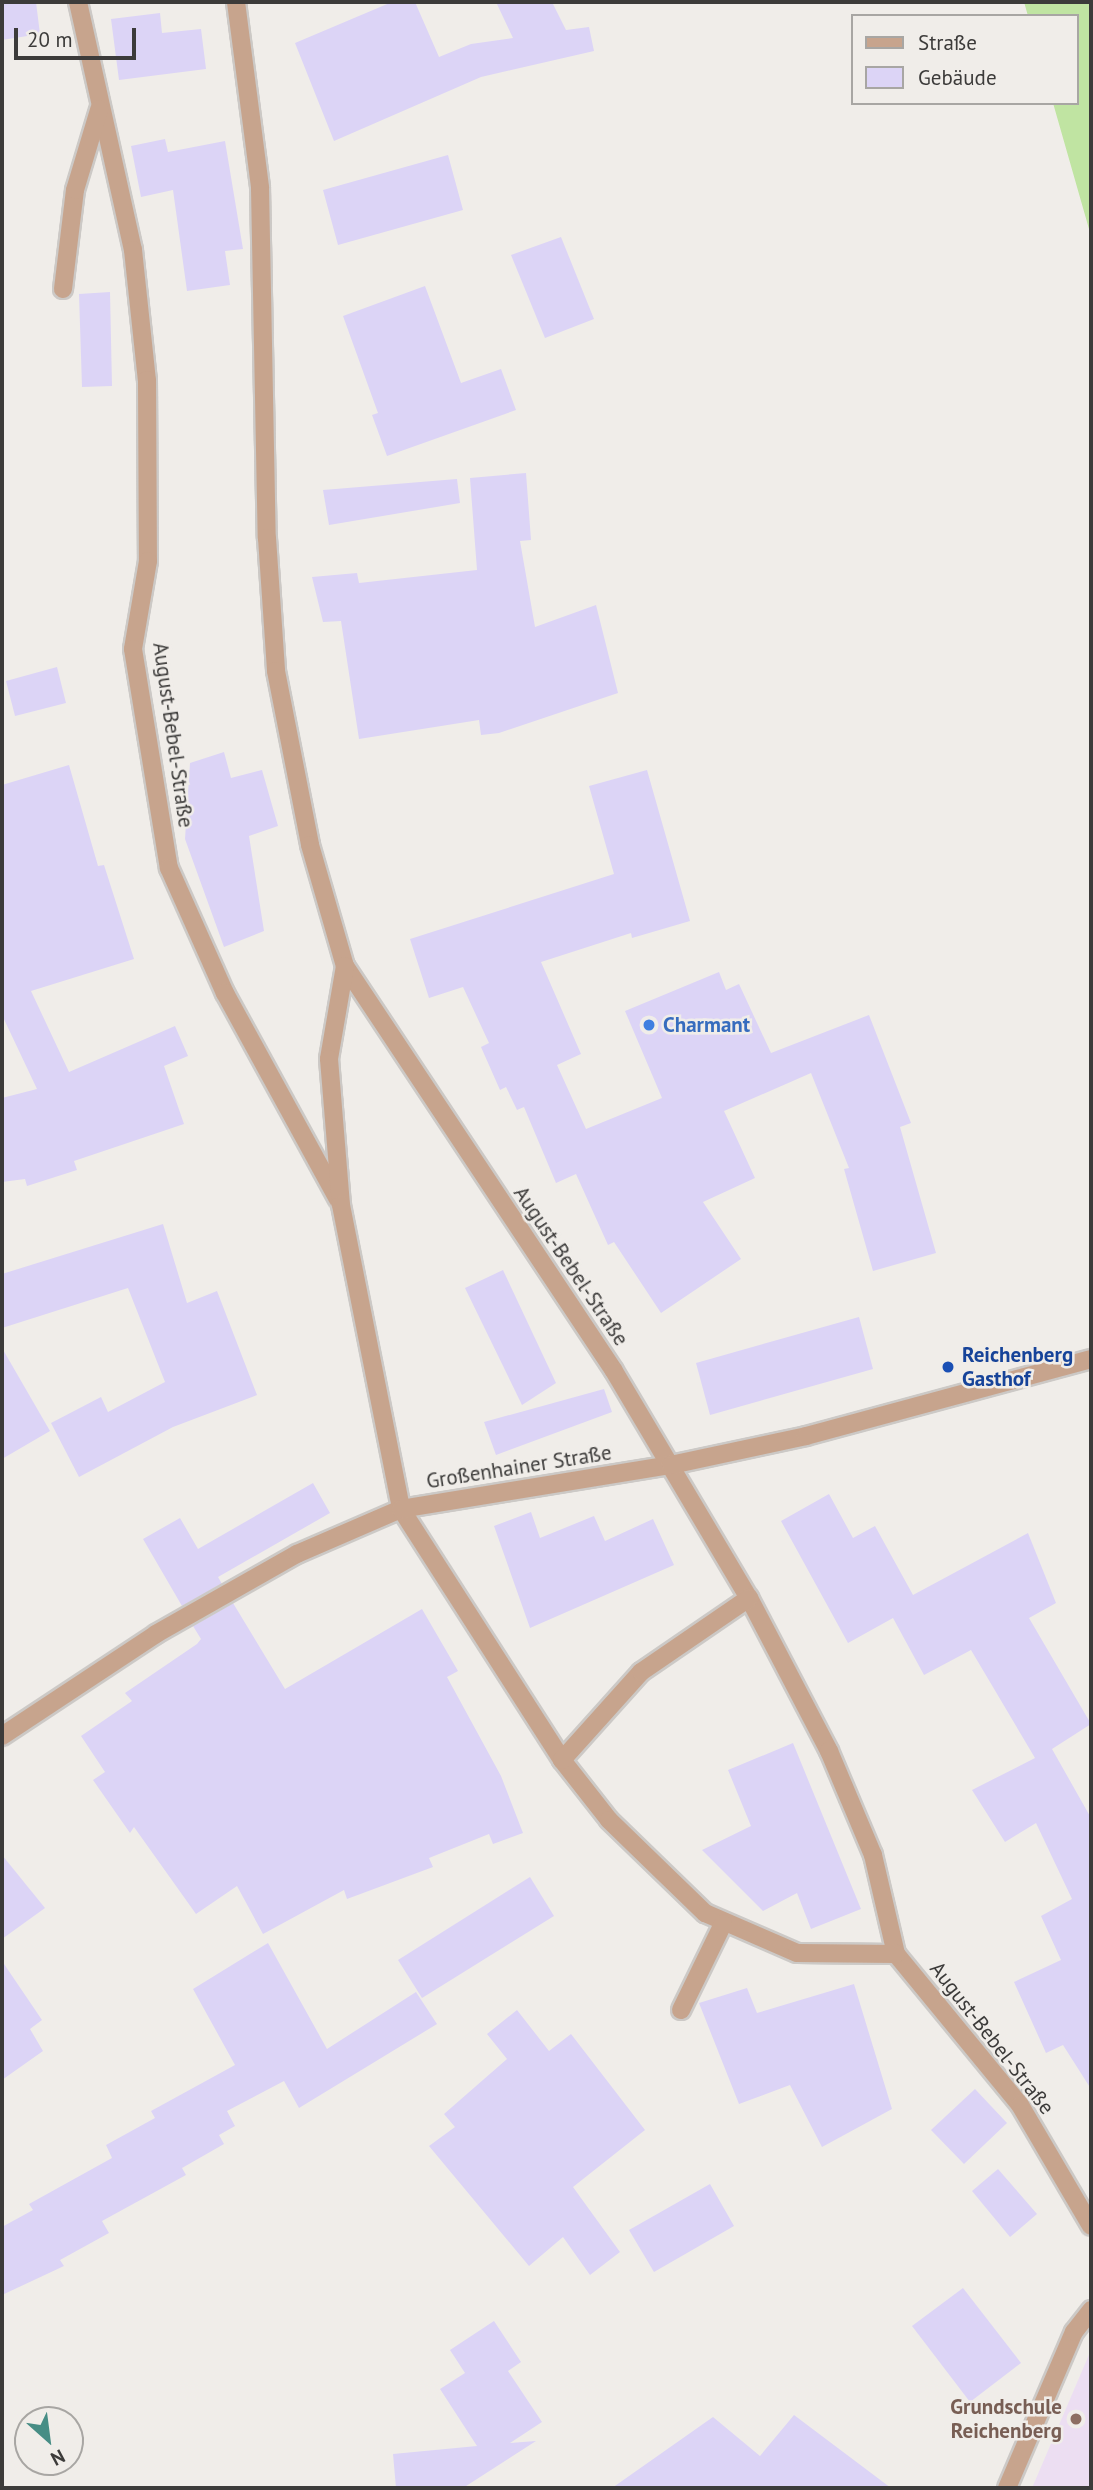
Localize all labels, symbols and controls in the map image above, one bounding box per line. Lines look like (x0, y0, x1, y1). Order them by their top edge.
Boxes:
scale bar (18, 14, 140, 58)
legend (852, 14, 1079, 105)
text: 20 m (27, 26, 73, 53)
text: Straße (918, 29, 977, 56)
text: Gebäude (918, 64, 997, 91)
street label: August-Bebel-Straße (148, 641, 198, 829)
place label: Charmant (663, 1012, 750, 1038)
marker: Charmant (641, 1017, 657, 1033)
street label: August-Bebel-Straße (508, 1182, 634, 1350)
place label: Reichenberg Gasthof (962, 1342, 1073, 1392)
marker: Reichenberg Gasthof (940, 1359, 956, 1375)
street label: Großenhainer Straße (425, 1440, 613, 1494)
street label: August-Bebel-Straße (925, 1957, 1059, 2119)
place label: Grundschule Reichenberg (950, 2394, 1062, 2444)
north arrow (14, 2406, 84, 2476)
marker: Grundschule Reichenberg (1068, 2411, 1084, 2427)
text: N (47, 2444, 69, 2471)

